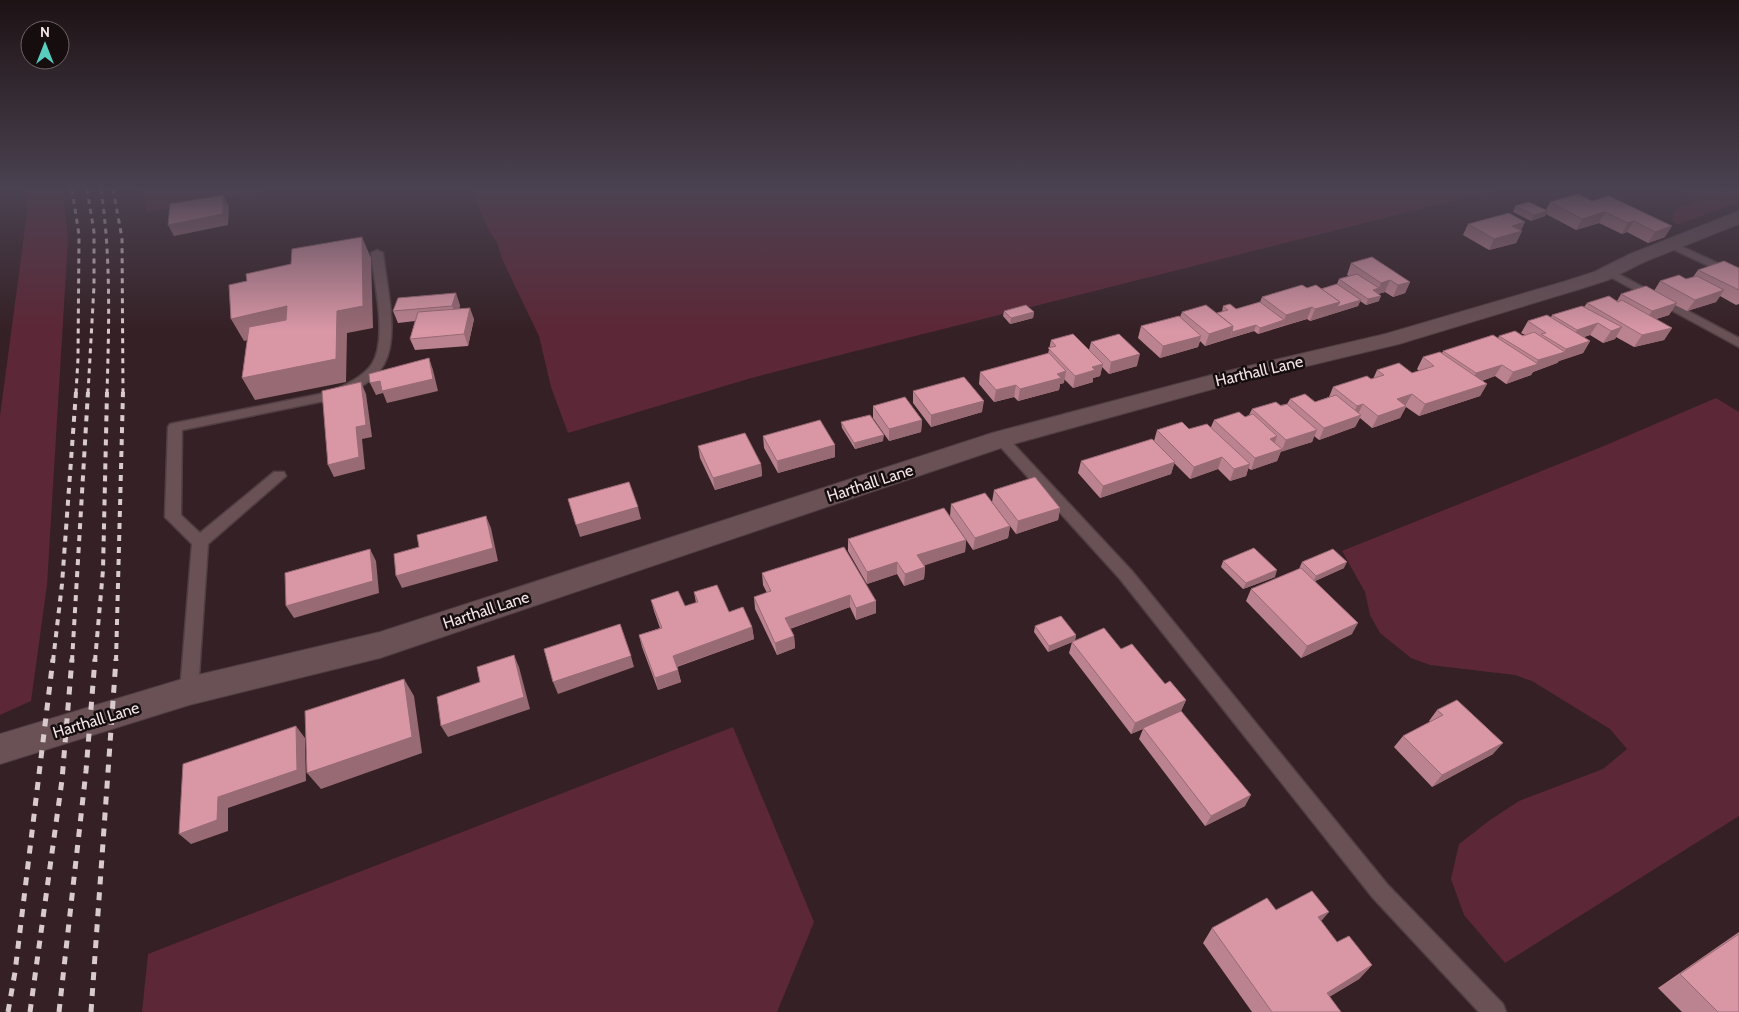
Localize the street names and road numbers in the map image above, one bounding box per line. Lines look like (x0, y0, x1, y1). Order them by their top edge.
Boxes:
street label: Harthall Lane (1213, 352, 1305, 390)
street label: Harthall Lane (824, 460, 916, 506)
street label: Harthall Lane (440, 587, 532, 633)
street label: Harthall Lane (50, 698, 142, 742)

